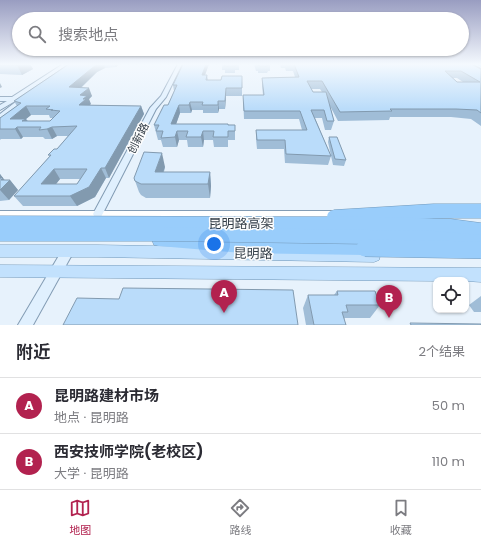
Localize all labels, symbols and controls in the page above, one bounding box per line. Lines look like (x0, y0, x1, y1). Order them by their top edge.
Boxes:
search box (12, 12, 469, 56)
icon: search (26, 23, 48, 45)
text: 搜索地点 (58, 24, 118, 45)
street label: 创新路 (123, 120, 153, 156)
street label: 昆明路高架 (208, 214, 274, 233)
your location (204, 234, 224, 254)
street label: 昆明路 (233, 244, 273, 263)
map controls (433, 277, 469, 313)
button: locate (433, 277, 469, 313)
pin: A (211, 280, 237, 313)
pin: B (376, 285, 402, 318)
text: 附近 (16, 340, 50, 364)
text: 2个结果 (419, 342, 465, 361)
text: 昆明路建材市场 (54, 385, 159, 406)
text: A (24, 396, 34, 415)
text: 50 m (432, 396, 465, 415)
text: 地点 · 昆明路 (54, 408, 129, 427)
text: 西安技师学院(老校区) (54, 441, 203, 462)
text: B (25, 452, 33, 471)
text: 110 m (432, 452, 465, 471)
text: 大学 · 昆明路 (54, 464, 129, 483)
tab: 地图 (69, 497, 91, 539)
tab: 路线 (229, 497, 251, 539)
tab: 收藏 (390, 497, 412, 539)

